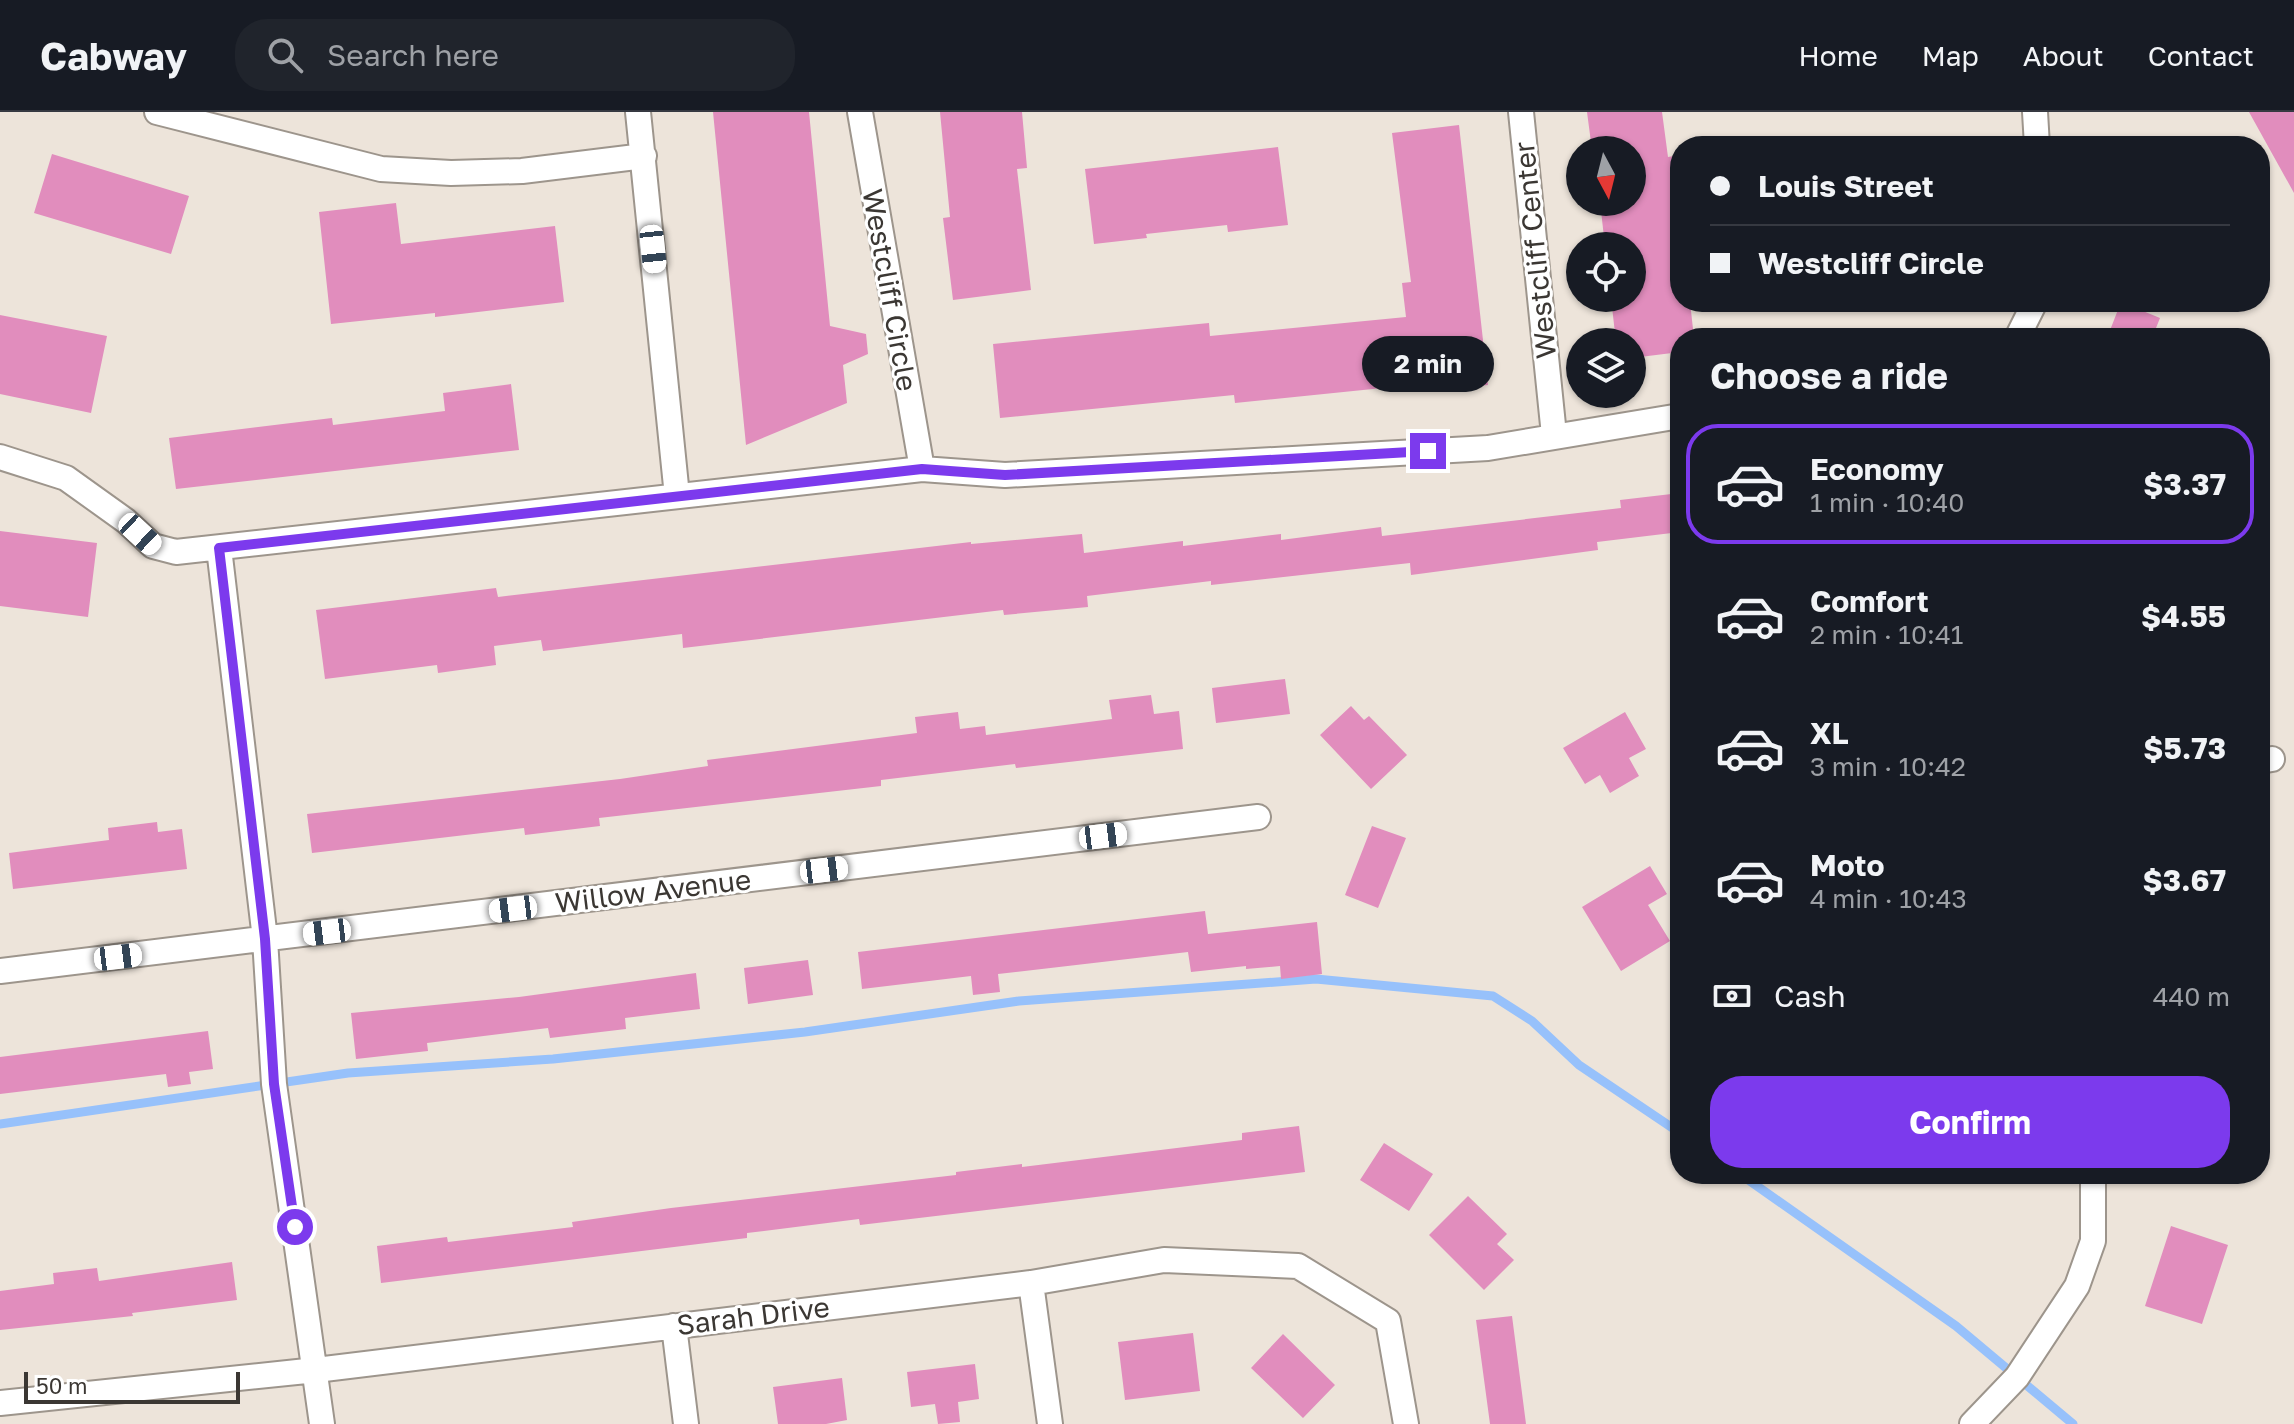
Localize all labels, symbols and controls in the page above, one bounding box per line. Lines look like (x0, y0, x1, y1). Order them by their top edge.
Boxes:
search box (235, 19, 795, 91)
text: Cabway (40, 33, 187, 78)
icon: search (263, 33, 307, 77)
text: Search here (327, 37, 499, 73)
text: Home (1799, 39, 1878, 72)
text: Map (1922, 39, 1979, 72)
text: About (2023, 39, 2104, 72)
text: Contact (2148, 39, 2254, 72)
north arrow (1566, 136, 1646, 216)
map controls (1566, 136, 1646, 408)
street label: Westcliff Center (1507, 140, 1562, 360)
text: Louis Street (1758, 168, 1934, 204)
street label: Westcliff Circle (856, 186, 925, 394)
car (639, 224, 667, 274)
button: locate (1566, 232, 1646, 312)
text: Westcliff Circle (1758, 245, 1984, 281)
button: layers (1566, 328, 1646, 408)
callout: 2 min (1362, 335, 1494, 391)
text: 2 min (1394, 348, 1462, 379)
text: Choose a ride (1710, 354, 1948, 397)
route end (1410, 433, 1446, 469)
icon: car (1714, 448, 1786, 520)
text: Economy (1810, 451, 1944, 487)
text: $3.37 (2143, 466, 2226, 502)
text: 1 min · 10:40 (1810, 487, 1964, 518)
car (114, 509, 166, 559)
icon: car (1714, 580, 1786, 652)
text: Comfort (1810, 583, 1929, 619)
text: $4.55 (2141, 598, 2226, 634)
text: 2 min · 10:41 (1810, 619, 1963, 650)
icon: car (1714, 712, 1786, 784)
text: XL (1810, 715, 1849, 751)
text: $5.73 (2143, 730, 2226, 766)
text: 3 min · 10:42 (1810, 751, 1966, 782)
car (1078, 821, 1128, 851)
icon: car (1714, 844, 1786, 916)
text: Moto (1810, 847, 1885, 883)
car (799, 855, 849, 885)
street label: Willow Avenue (553, 862, 753, 919)
text: $3.67 (2143, 862, 2226, 898)
text: 4 min · 10:43 (1810, 883, 1967, 914)
car (488, 894, 538, 924)
car (302, 917, 352, 947)
car (93, 942, 143, 972)
icon: cash (1710, 974, 1754, 1018)
text: Cash (1774, 978, 1846, 1014)
text: 440 m (2153, 981, 2230, 1012)
button: Confirm (1710, 1076, 2230, 1168)
route start (277, 1209, 313, 1245)
street label: Sarah Drive (675, 1290, 831, 1341)
scale bar (24, 1368, 240, 1404)
text: 50 m (36, 1372, 87, 1399)

